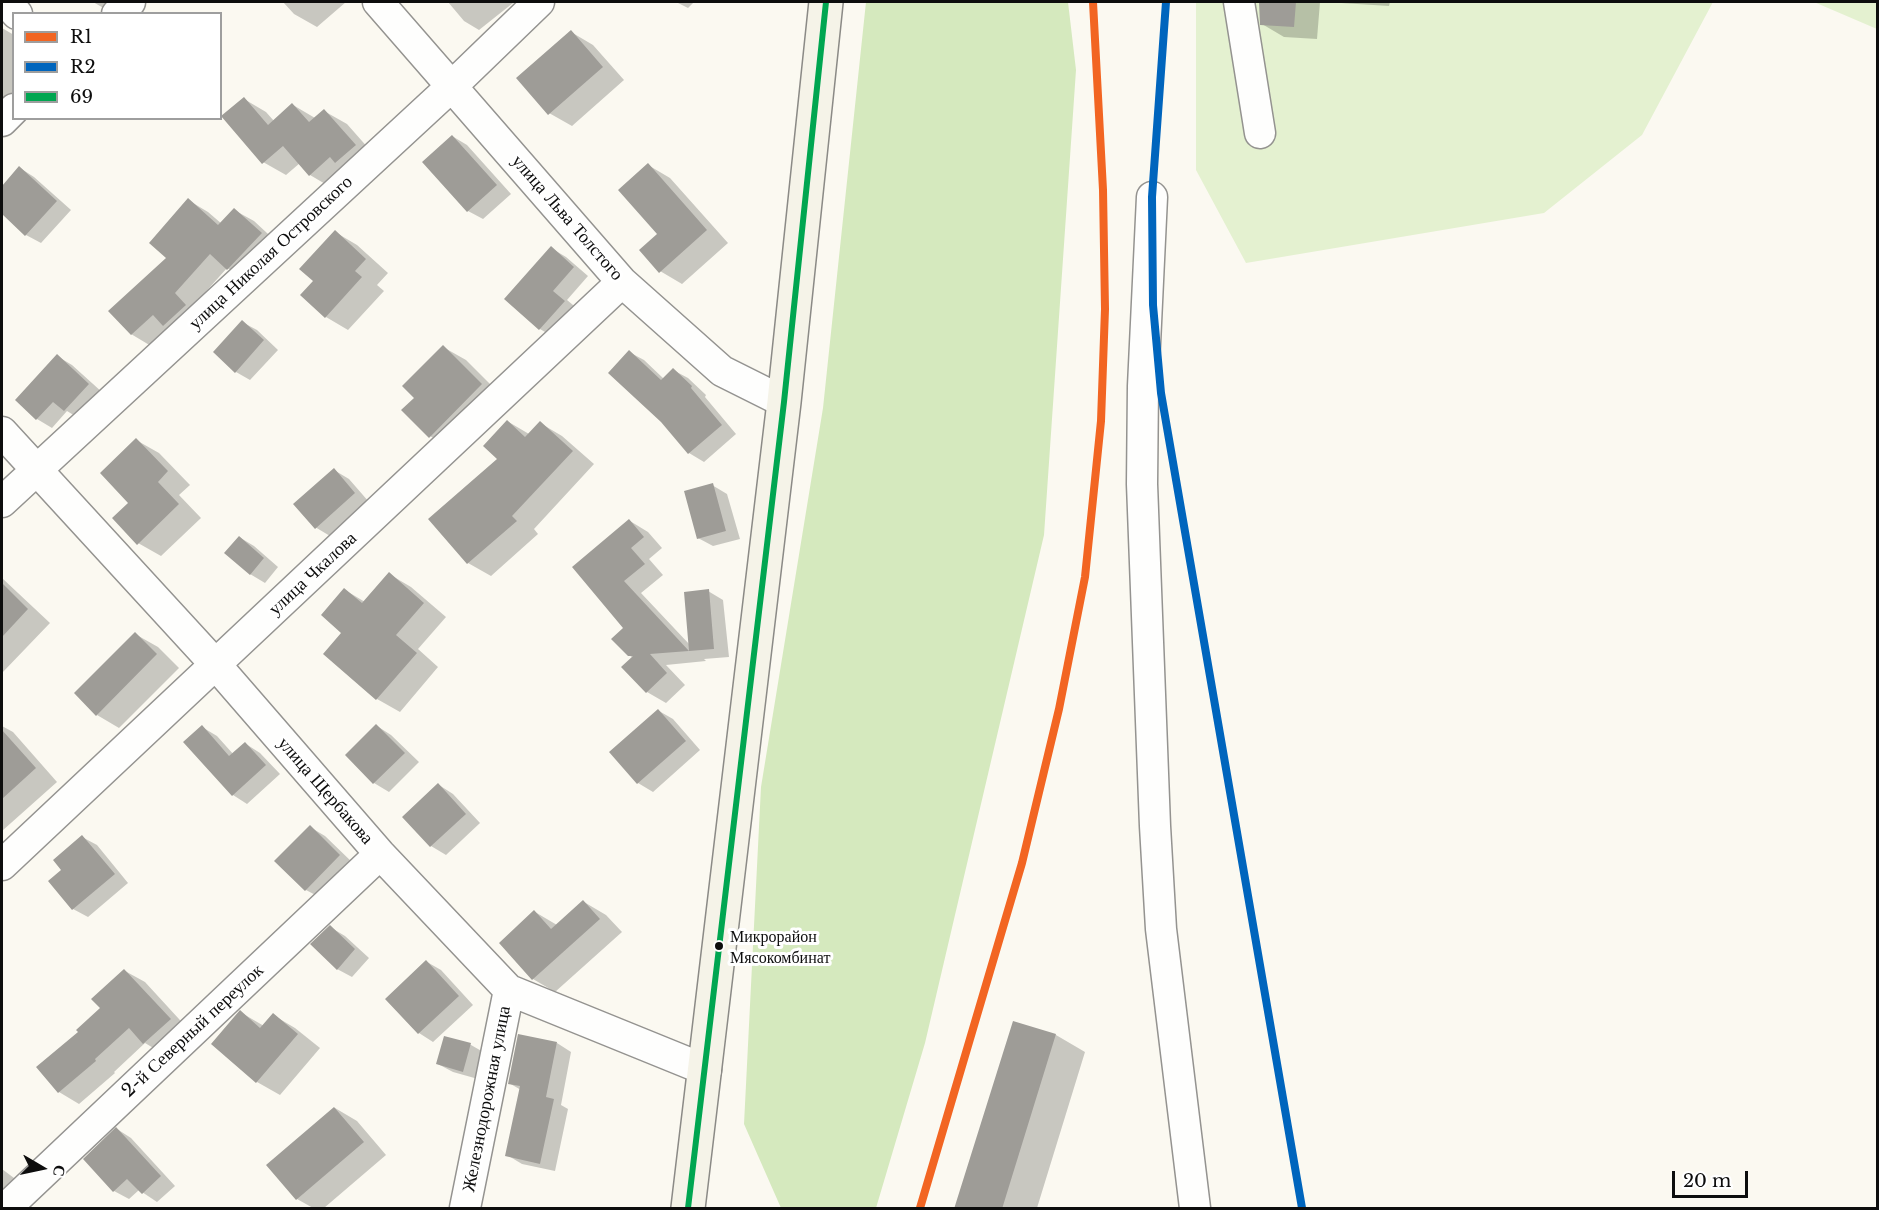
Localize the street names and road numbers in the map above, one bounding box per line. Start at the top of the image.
street label: улица Льва Толстого [507,151,627,285]
street label: улица Николая Островского [185,172,357,334]
street label: улица Чкалова [265,528,361,620]
street label: улица Щербакова [273,733,377,849]
street label: 2-й Северный переулок [118,960,268,1102]
street label: Железнодорожная улица [458,1004,516,1194]

